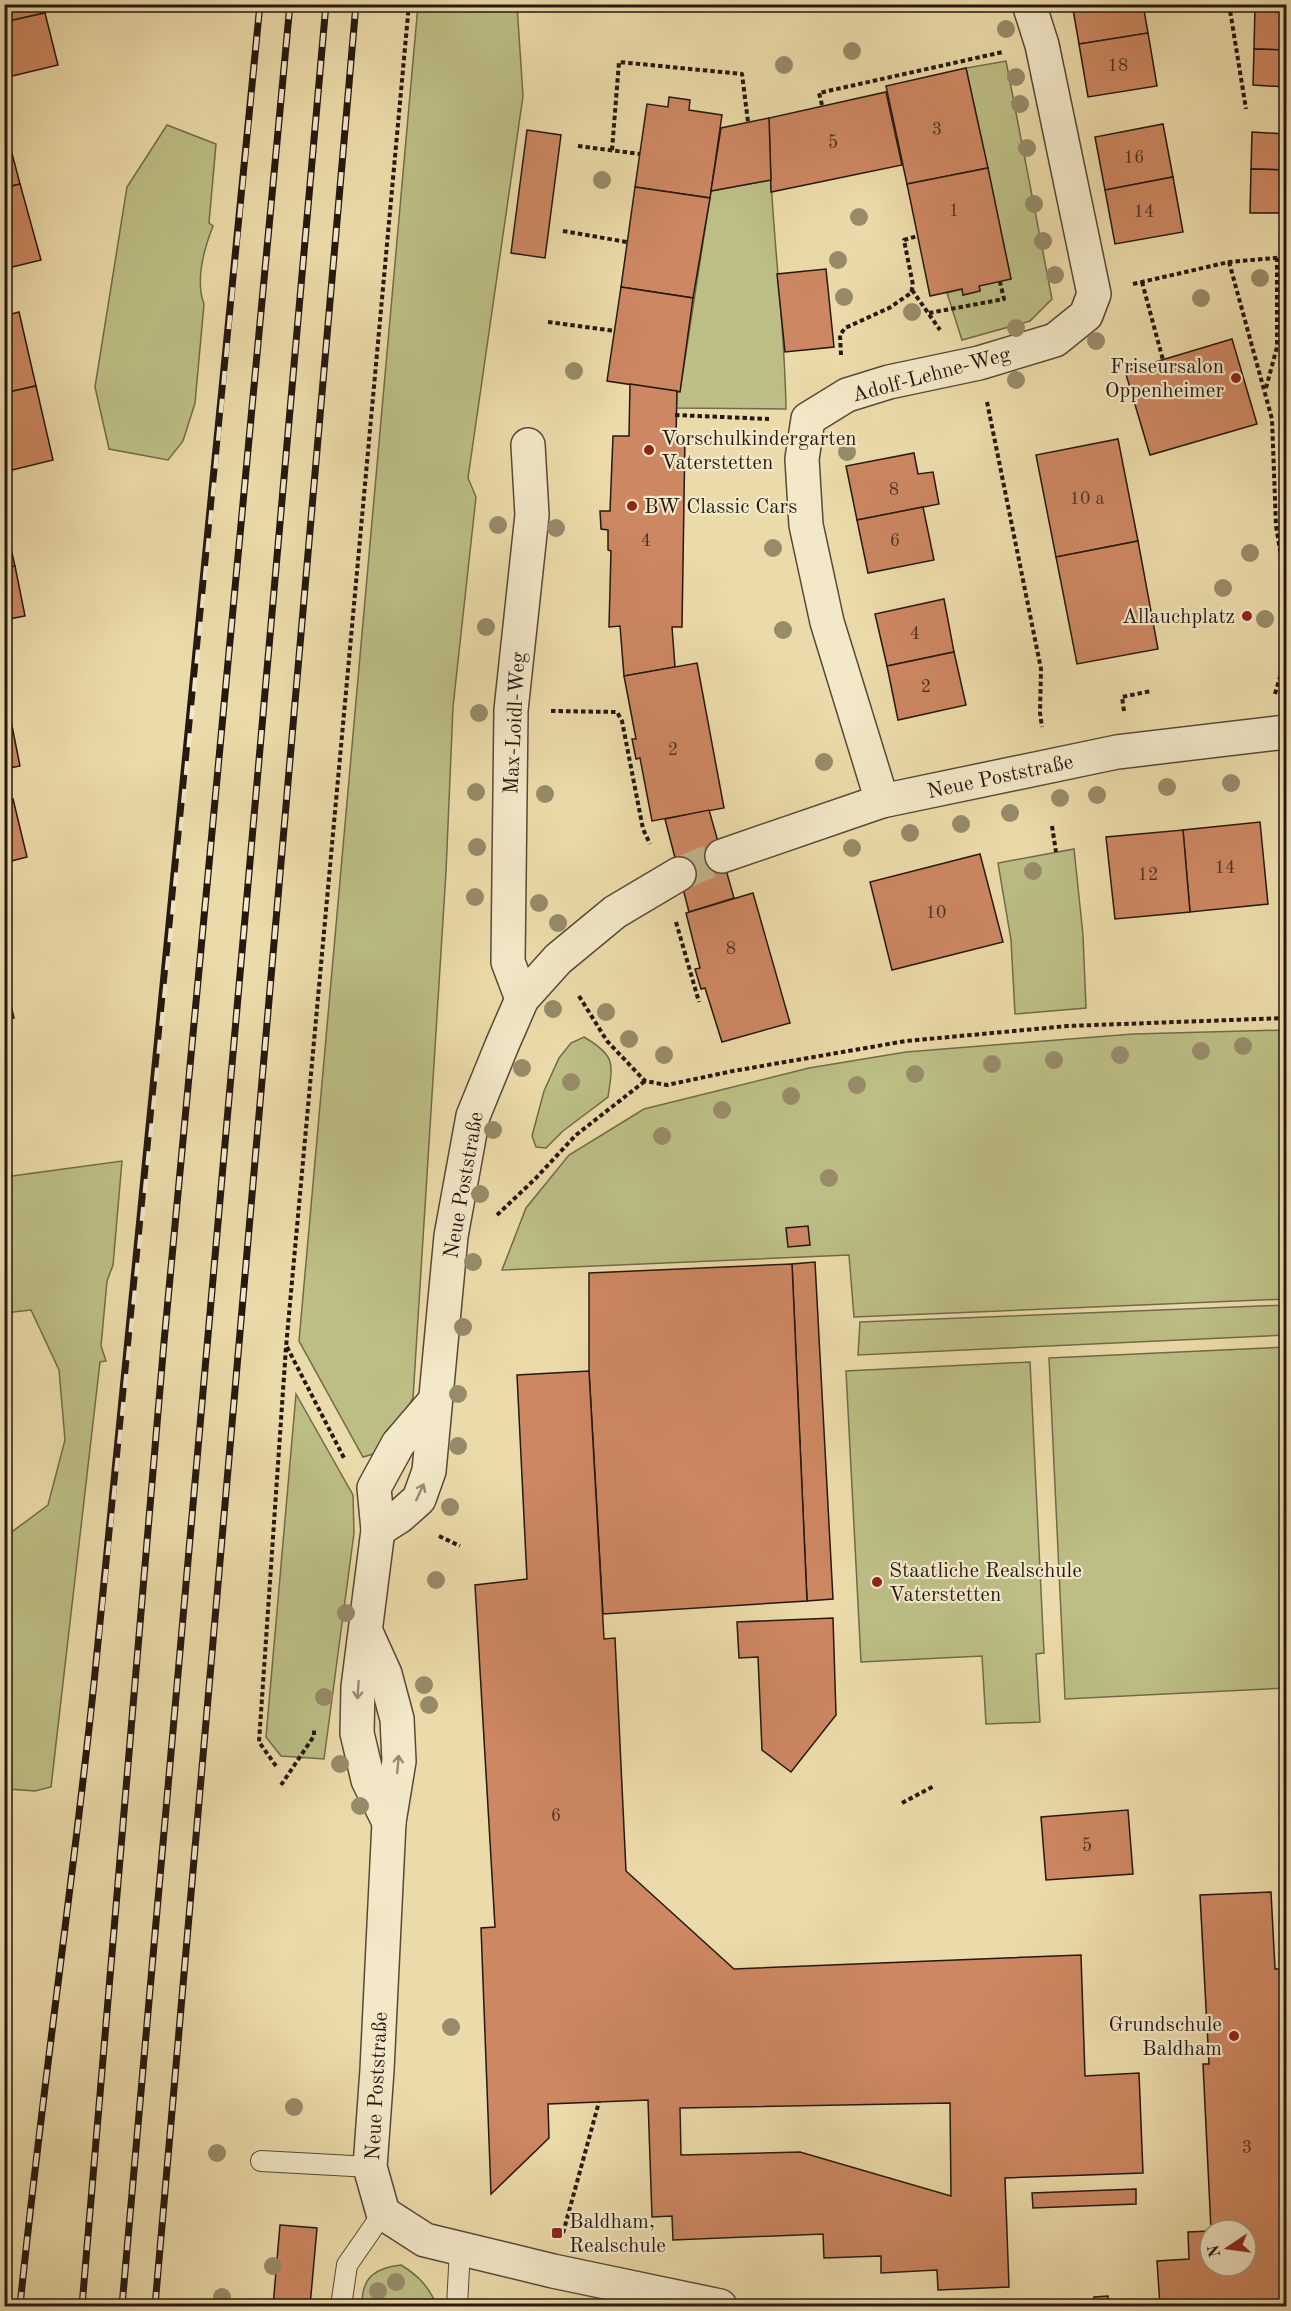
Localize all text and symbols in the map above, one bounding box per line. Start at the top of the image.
house number: 18 [1108,57,1128,75]
house number: 3 [932,121,942,139]
house number: 5 [828,134,838,152]
house number: 16 [1124,149,1144,167]
house number: 1 [949,202,959,220]
house number: 14 [1134,203,1154,221]
street label: Adolf-Lehne-Weg [850,344,1014,407]
place label: Friseursalon Oppenheimer [1105,357,1224,402]
marker: Friseursalon Oppenheimer [1229,371,1243,385]
place label: Vorschulkindergarten Vaterstetten [661,429,857,474]
marker: Vorschulkindergarten Vaterstetten [642,443,656,457]
house number: 8 [889,481,899,499]
house number: 10 a [1070,490,1105,508]
place label: BW Classic Cars [644,497,797,518]
marker: BW Classic Cars [625,499,639,513]
house number: 4 [641,532,651,550]
house number: 6 [890,532,900,550]
place label: Allauchplatz [1122,607,1235,628]
marker: Allauchplatz [1240,609,1254,623]
house number: 4 [910,625,920,643]
street label: Max-Loidl-Weg [501,651,530,795]
house number: 2 [921,678,931,696]
house number: 2 [668,741,678,759]
street label: Neue Poststraße [925,752,1075,803]
house number: 14 [1215,859,1235,877]
house number: 12 [1138,866,1158,884]
house number: 10 [926,904,946,922]
house number: 8 [726,940,736,958]
street label: Neue Poststraße [441,1110,488,1260]
one-way arrow [415,1484,427,1502]
place label: Staatliche Realschule Vaterstetten [889,1561,1082,1606]
marker: Staatliche Realschule Vaterstetten [870,1575,884,1589]
one-way arrow [353,1679,364,1699]
one-way arrow [393,1755,404,1775]
house number: 6 [551,1807,561,1825]
house number: 5 [1082,1837,1092,1855]
street label: Neue Poststraße [363,2011,392,2161]
place label: Grundschule Baldham [1109,2015,1222,2060]
marker: Grundschule Baldham [1227,2029,1241,2043]
house number: 3 [1242,2139,1252,2157]
place label: Baldham, Realschule [569,2212,666,2257]
north arrow [1198,2218,1258,2278]
marker: Baldham, Realschule [550,2226,564,2240]
text: N [1206,2242,1225,2259]

